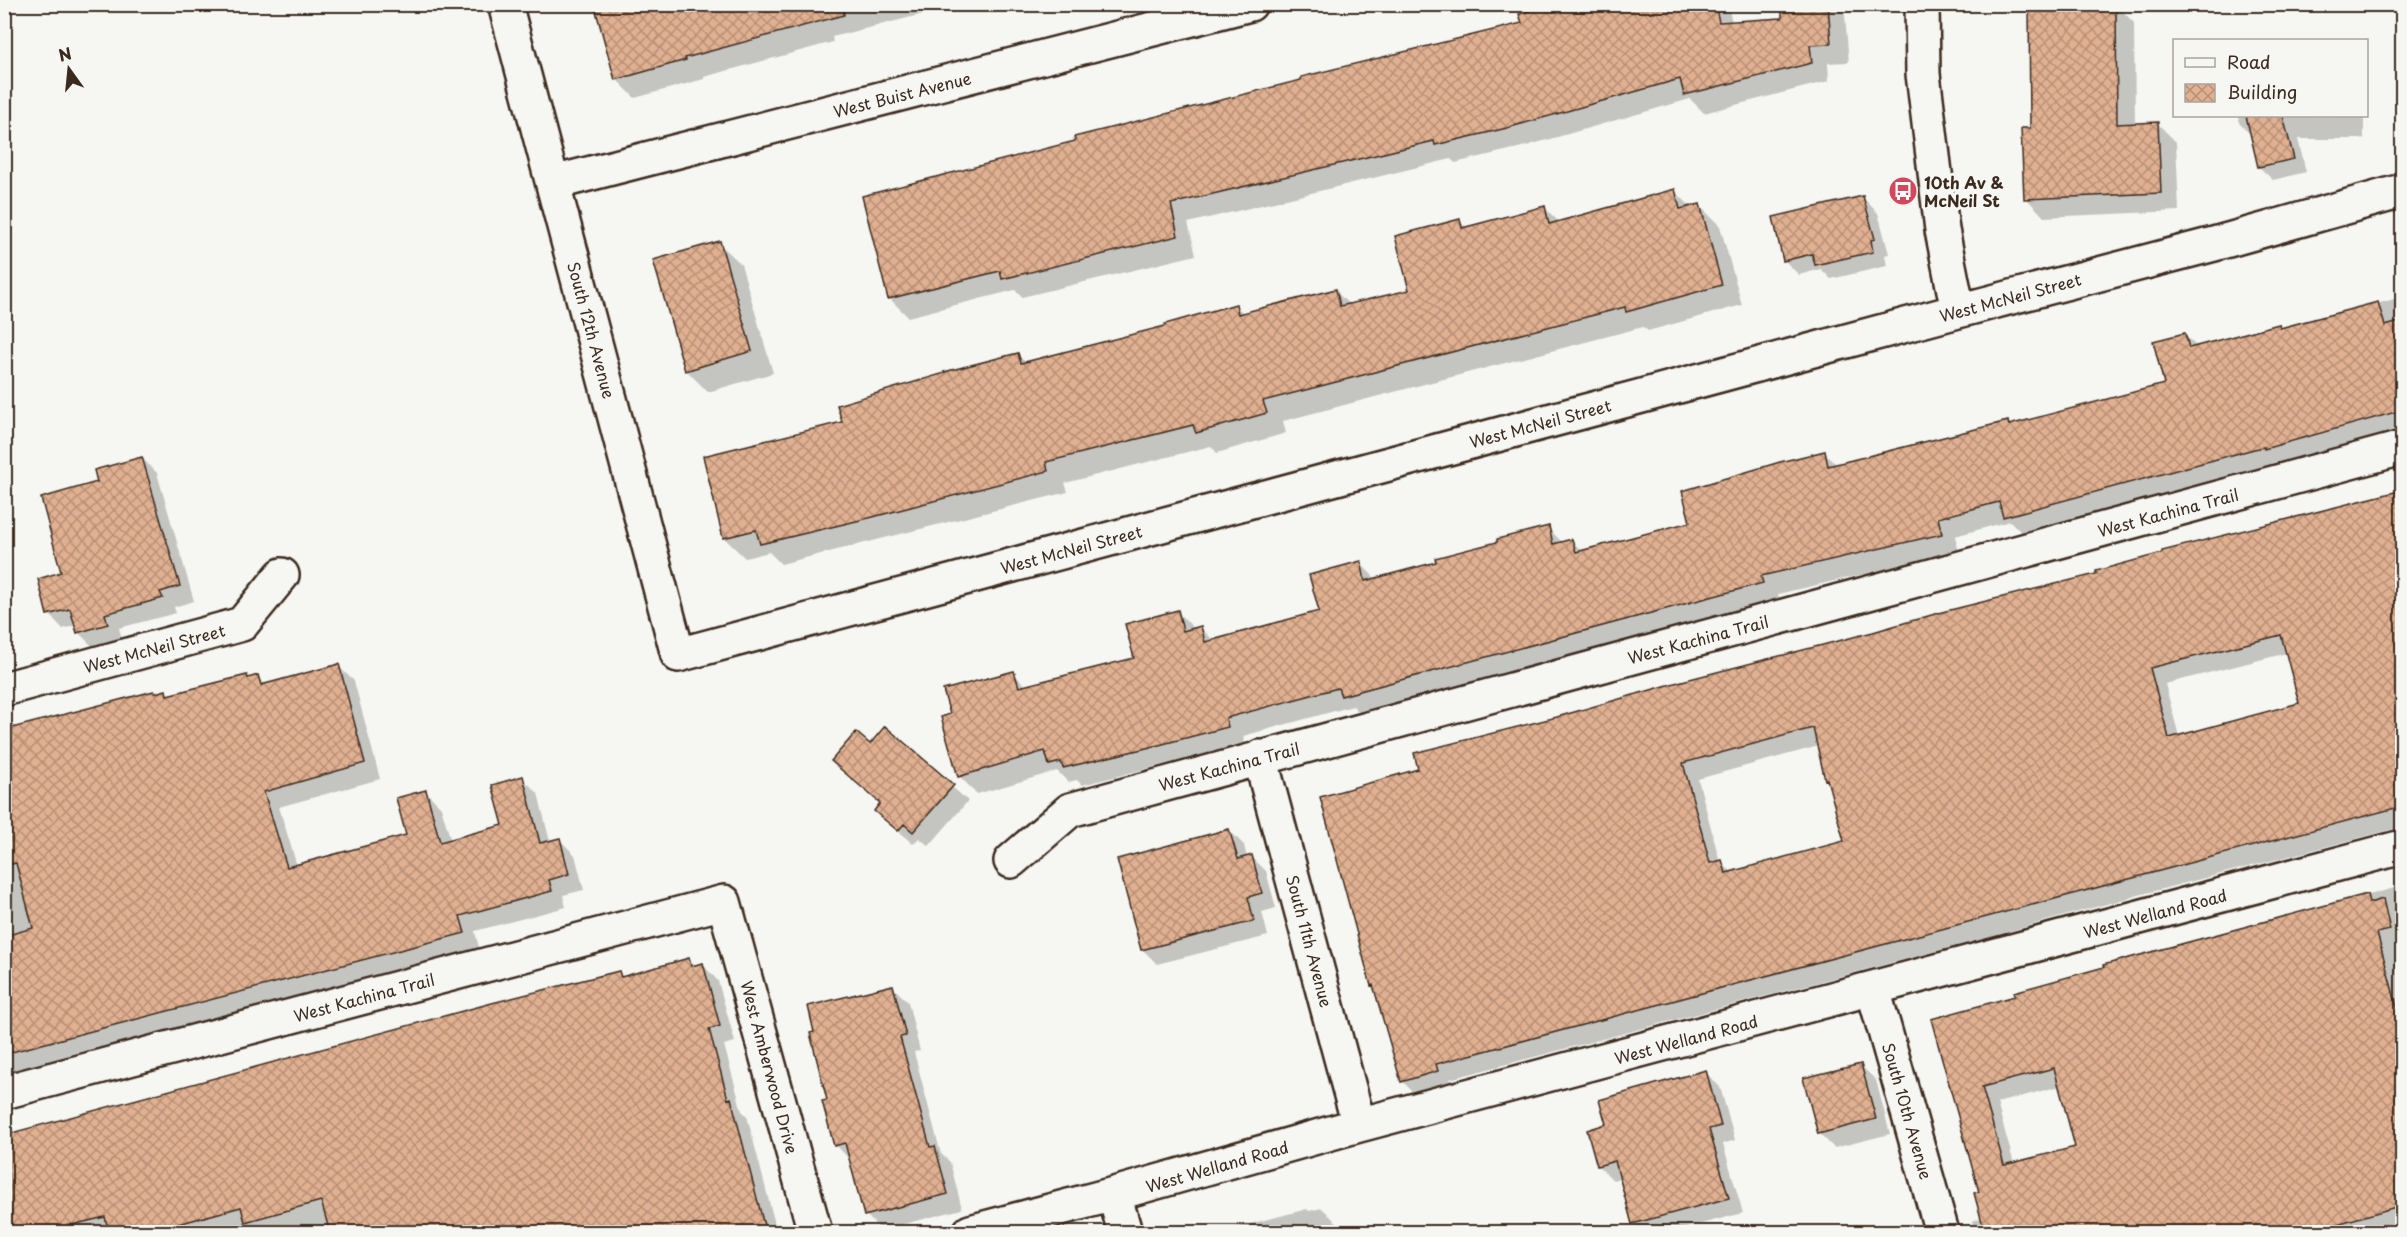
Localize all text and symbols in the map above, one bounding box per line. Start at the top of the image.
north arrow [39,39,99,99]
legend [2173,39,2368,117]
text: N [56,40,74,67]
text: Road [2227,48,2271,75]
street label: West Buist Avenue [831,65,974,123]
text: Building [2227,78,2297,105]
place label: 10th Av & McNeil St [1924,170,2004,212]
bus stop icon: 10th Av & McNeil St [1887,175,1919,207]
street label: South 12th Avenue [562,259,622,401]
street label: West McNeil Street [1937,266,2084,327]
street label: West McNeil Street [1467,392,1614,453]
street label: West Kachina Trail [2095,482,2241,542]
street label: West McNeil Street [998,518,1145,579]
street label: West Kachina Trail [1625,609,1771,669]
street label: West McNeil Street [81,617,228,678]
street label: West Kachina Trail [1156,736,1302,796]
street label: South 11th Avenue [1281,872,1339,1010]
street label: West Welland Road [2081,882,2229,944]
street label: West Kachina Trail [291,967,437,1027]
street label: West Amberwood Drive [735,978,805,1156]
street label: West Welland Road [1612,1008,1760,1070]
street label: South 10th Avenue [1877,1040,1939,1182]
street label: West Welland Road [1143,1134,1291,1198]

